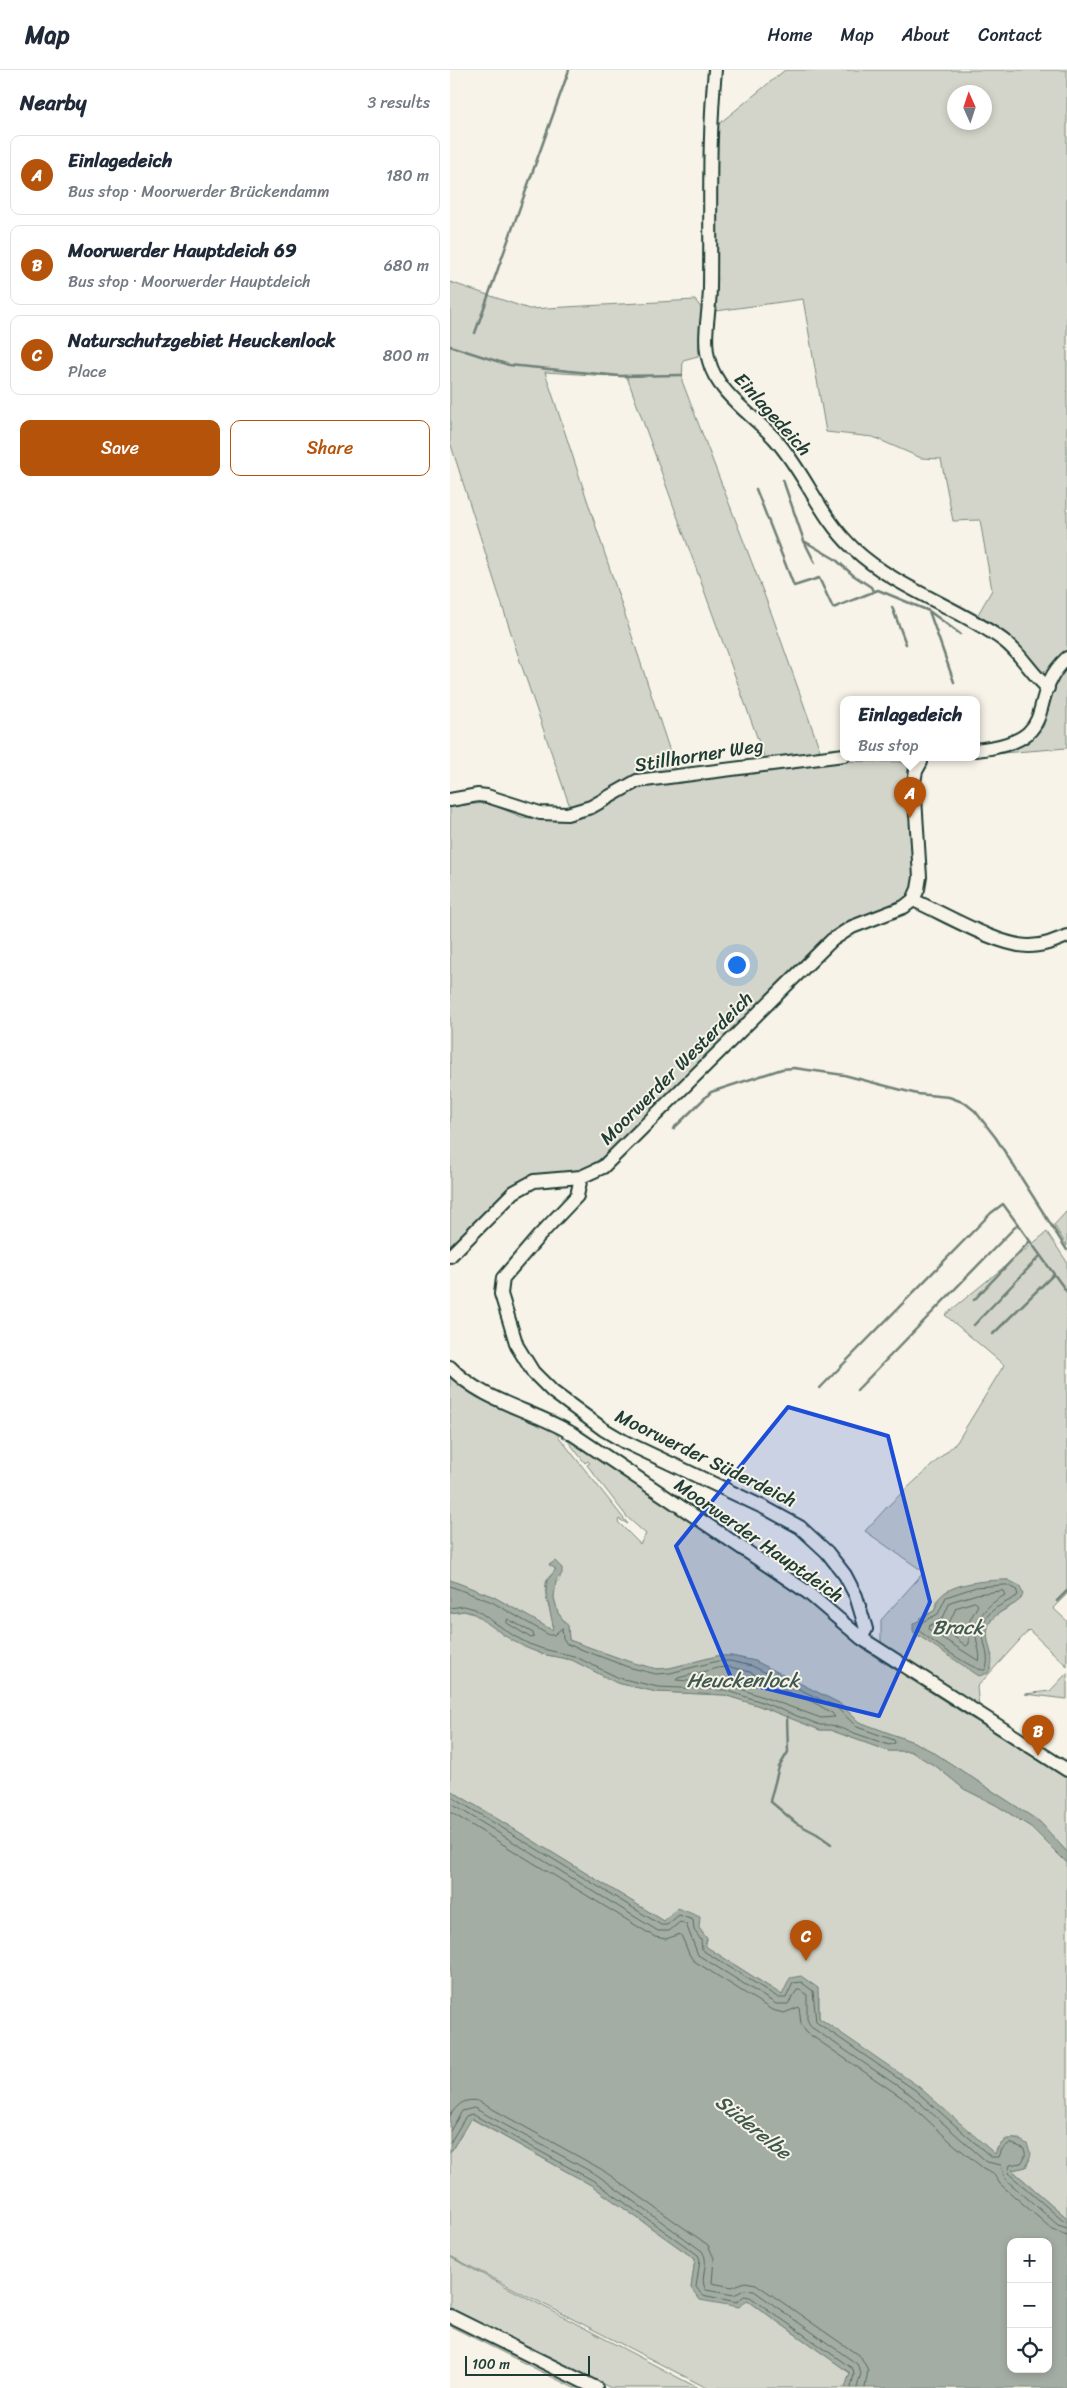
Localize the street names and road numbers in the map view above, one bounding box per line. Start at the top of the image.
street label: Einlagedeich [726,364,820,464]
street label: Stillhorner Weg [632,728,766,781]
street label: Moorwerder Westerdeich [591,983,761,1153]
street label: Moorwerder Süderdeich [609,1400,803,1516]
street label: Moorwerder Hauptdeich [667,1469,851,1611]

